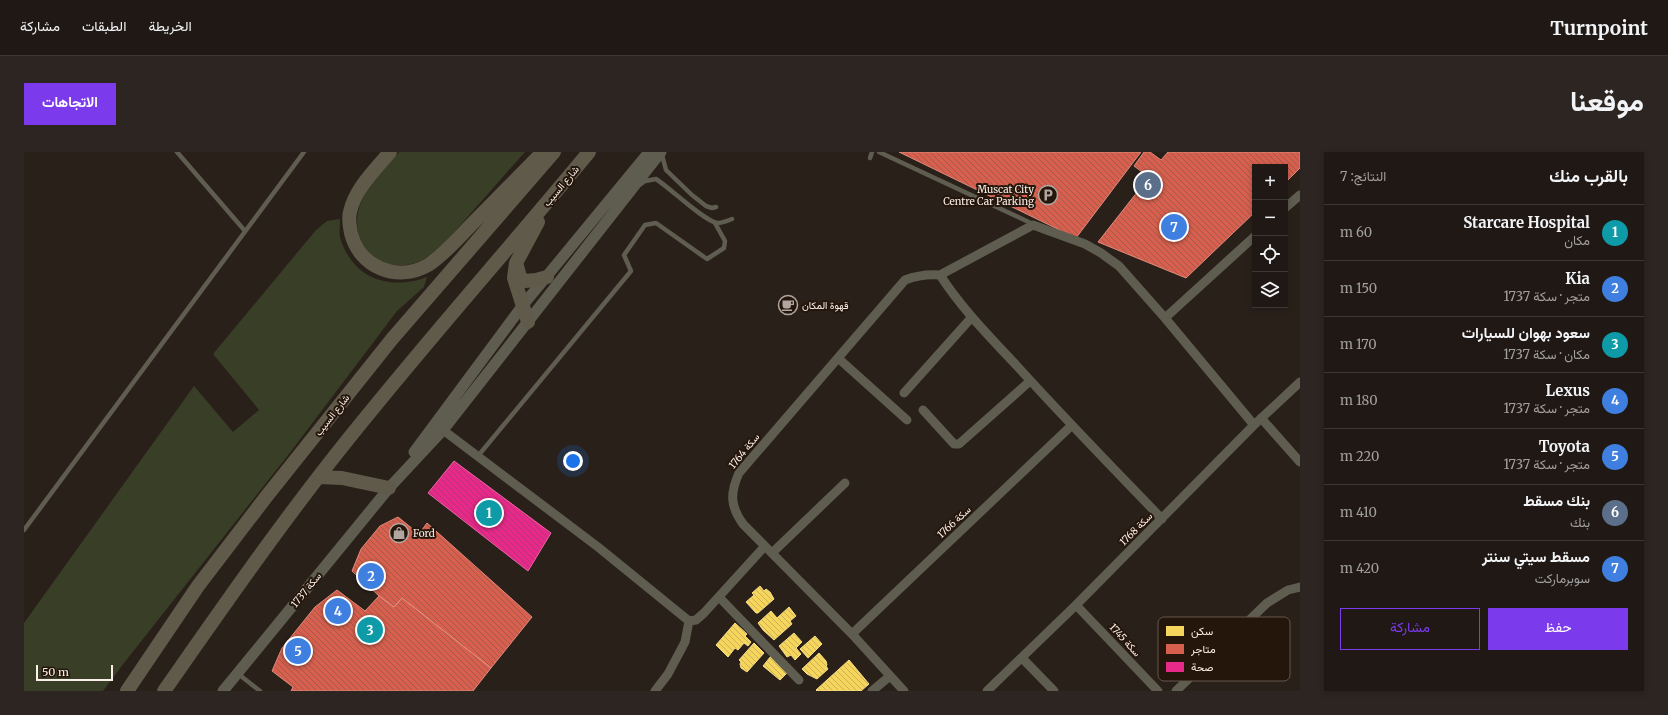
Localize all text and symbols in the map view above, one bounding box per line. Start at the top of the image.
text: Turnpoint [1550,16,1648,40]
text: مشاركة [20,17,60,35]
text: الطبقات [82,17,126,35]
text: الخريطة [148,17,192,35]
button: الاتجاهات [24,83,116,125]
text: موقعنا [1570,83,1644,119]
street label: شارع السيب [540,163,582,209]
map controls [1252,164,1288,308]
button: + [1252,164,1288,200]
text: بالقرب منك [1549,165,1628,187]
text: النتائج: 7 [1340,168,1386,185]
pin: 6 [1135,170,1161,200]
place label: Muscat City Centre Car Parking [943,183,1034,208]
parking icon: Muscat City Centre Car Parking [1037,184,1059,206]
button: − [1252,200,1288,236]
pin: 7 [1161,212,1187,242]
text: Starcare Hospital [1463,213,1590,232]
text: 60 m [1340,224,1372,241]
text: 1 [1612,224,1618,241]
text: مكان [1564,232,1590,249]
button: locate [1252,236,1288,272]
text: Kia [1565,269,1590,288]
button: layers [1252,272,1288,308]
text: 150 m [1340,280,1377,297]
text: 2 [1611,280,1619,297]
text: متجر · سكة 1737 [1503,288,1590,305]
cafe icon: قهوة المكان [777,294,799,316]
place label: قهوة المكان [802,299,849,312]
text: سعود بهوان للسيارات [1462,323,1590,342]
text: 170 m [1340,336,1377,353]
text: 3 [1611,336,1619,353]
text: مكان · سكة 1737 [1503,346,1590,363]
text: Lexus [1546,381,1590,400]
street label: شارع السيب [312,392,352,438]
text: 180 m [1340,392,1378,409]
text: 4 [1611,392,1619,409]
text: متجر · سكة 1737 [1503,400,1590,417]
street label: سكة 1764 [726,431,762,471]
text: Toyota [1539,437,1590,456]
text: 220 m [1340,448,1379,465]
text: 5 [1611,448,1619,465]
your location [563,451,583,471]
text: متجر · سكة 1737 [1503,456,1590,473]
text: بنك مسقط [1523,491,1590,510]
pin: 1 [476,498,502,528]
street label: سكة 1766 [934,503,974,541]
text: 410 m [1340,504,1377,521]
text: 6 [1611,504,1619,521]
street label: سكة 1768 [1117,510,1155,548]
text: بنك [1570,514,1590,531]
shop icon: Ford [388,522,410,544]
place label: Ford [413,527,435,540]
text: مسقط سيتي سنتر [1482,547,1590,566]
text: 420 m [1340,560,1379,577]
text: 7 [1611,560,1619,577]
pin: 2 [358,561,384,591]
street label: سكة 1737 [288,570,324,610]
text: سوبرماركت [1535,570,1590,587]
pin: 4 [325,596,351,626]
button: مشاركة [1340,608,1480,650]
button: حفظ [1488,608,1628,650]
pin: 3 [357,615,383,645]
legend [1158,617,1290,681]
street label: سكة 1745 [1106,621,1144,659]
text: سكن [1191,624,1214,638]
pin: 5 [285,636,311,666]
text: متاجر [1190,642,1216,656]
text: صحة [1191,660,1213,674]
scale bar [36,663,113,682]
text: 50 m [42,665,69,679]

